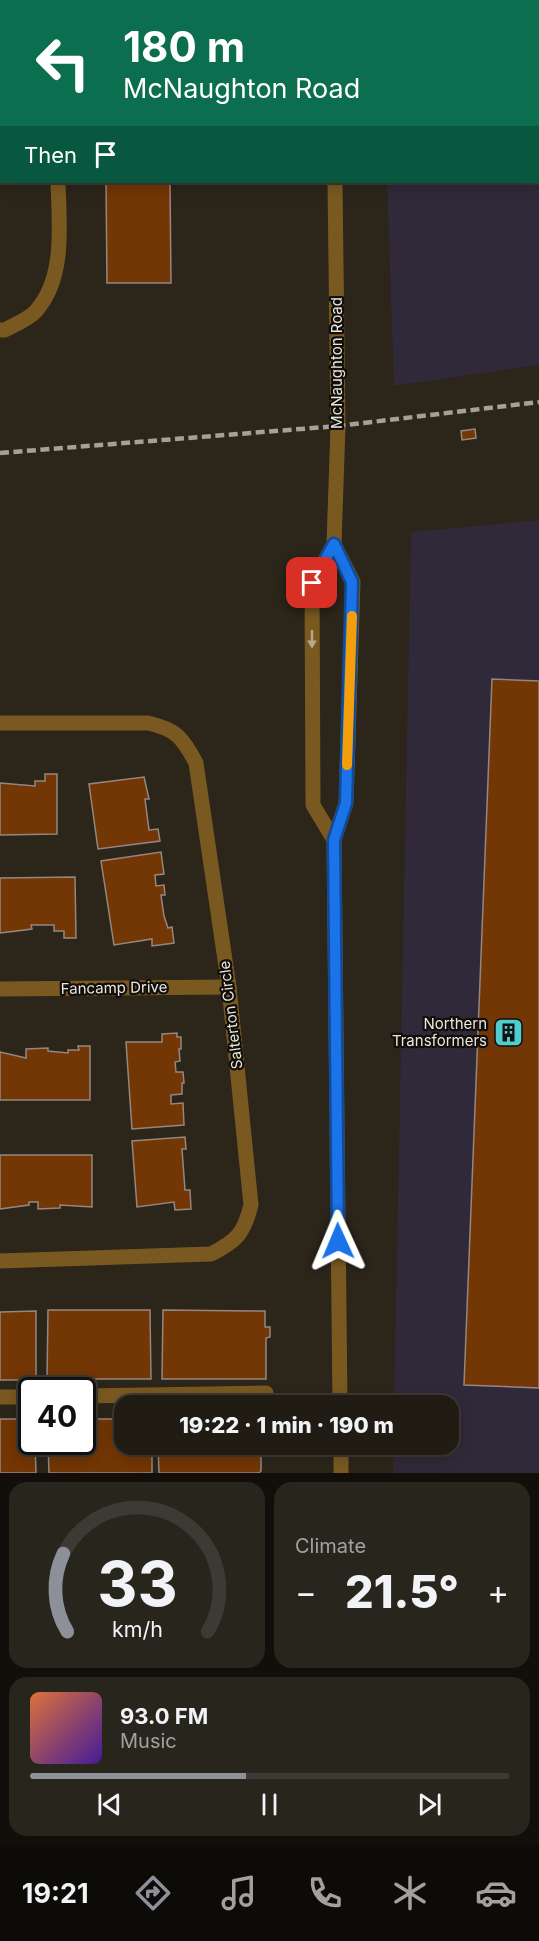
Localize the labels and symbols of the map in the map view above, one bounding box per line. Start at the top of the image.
street label: McNaughton Road [327,297,346,429]
pin [286,557,337,608]
one-way arrow [307,630,317,649]
street label: Salterton Circle [214,960,247,1070]
street label: Fancamp Drive [60,977,167,998]
place label: Northern Transformers [392,1014,487,1050]
building icon: Northern Transformers [492,1017,524,1049]
position arrow [306,1209,370,1273]
speed limit sign: 40 [18,1377,96,1455]

